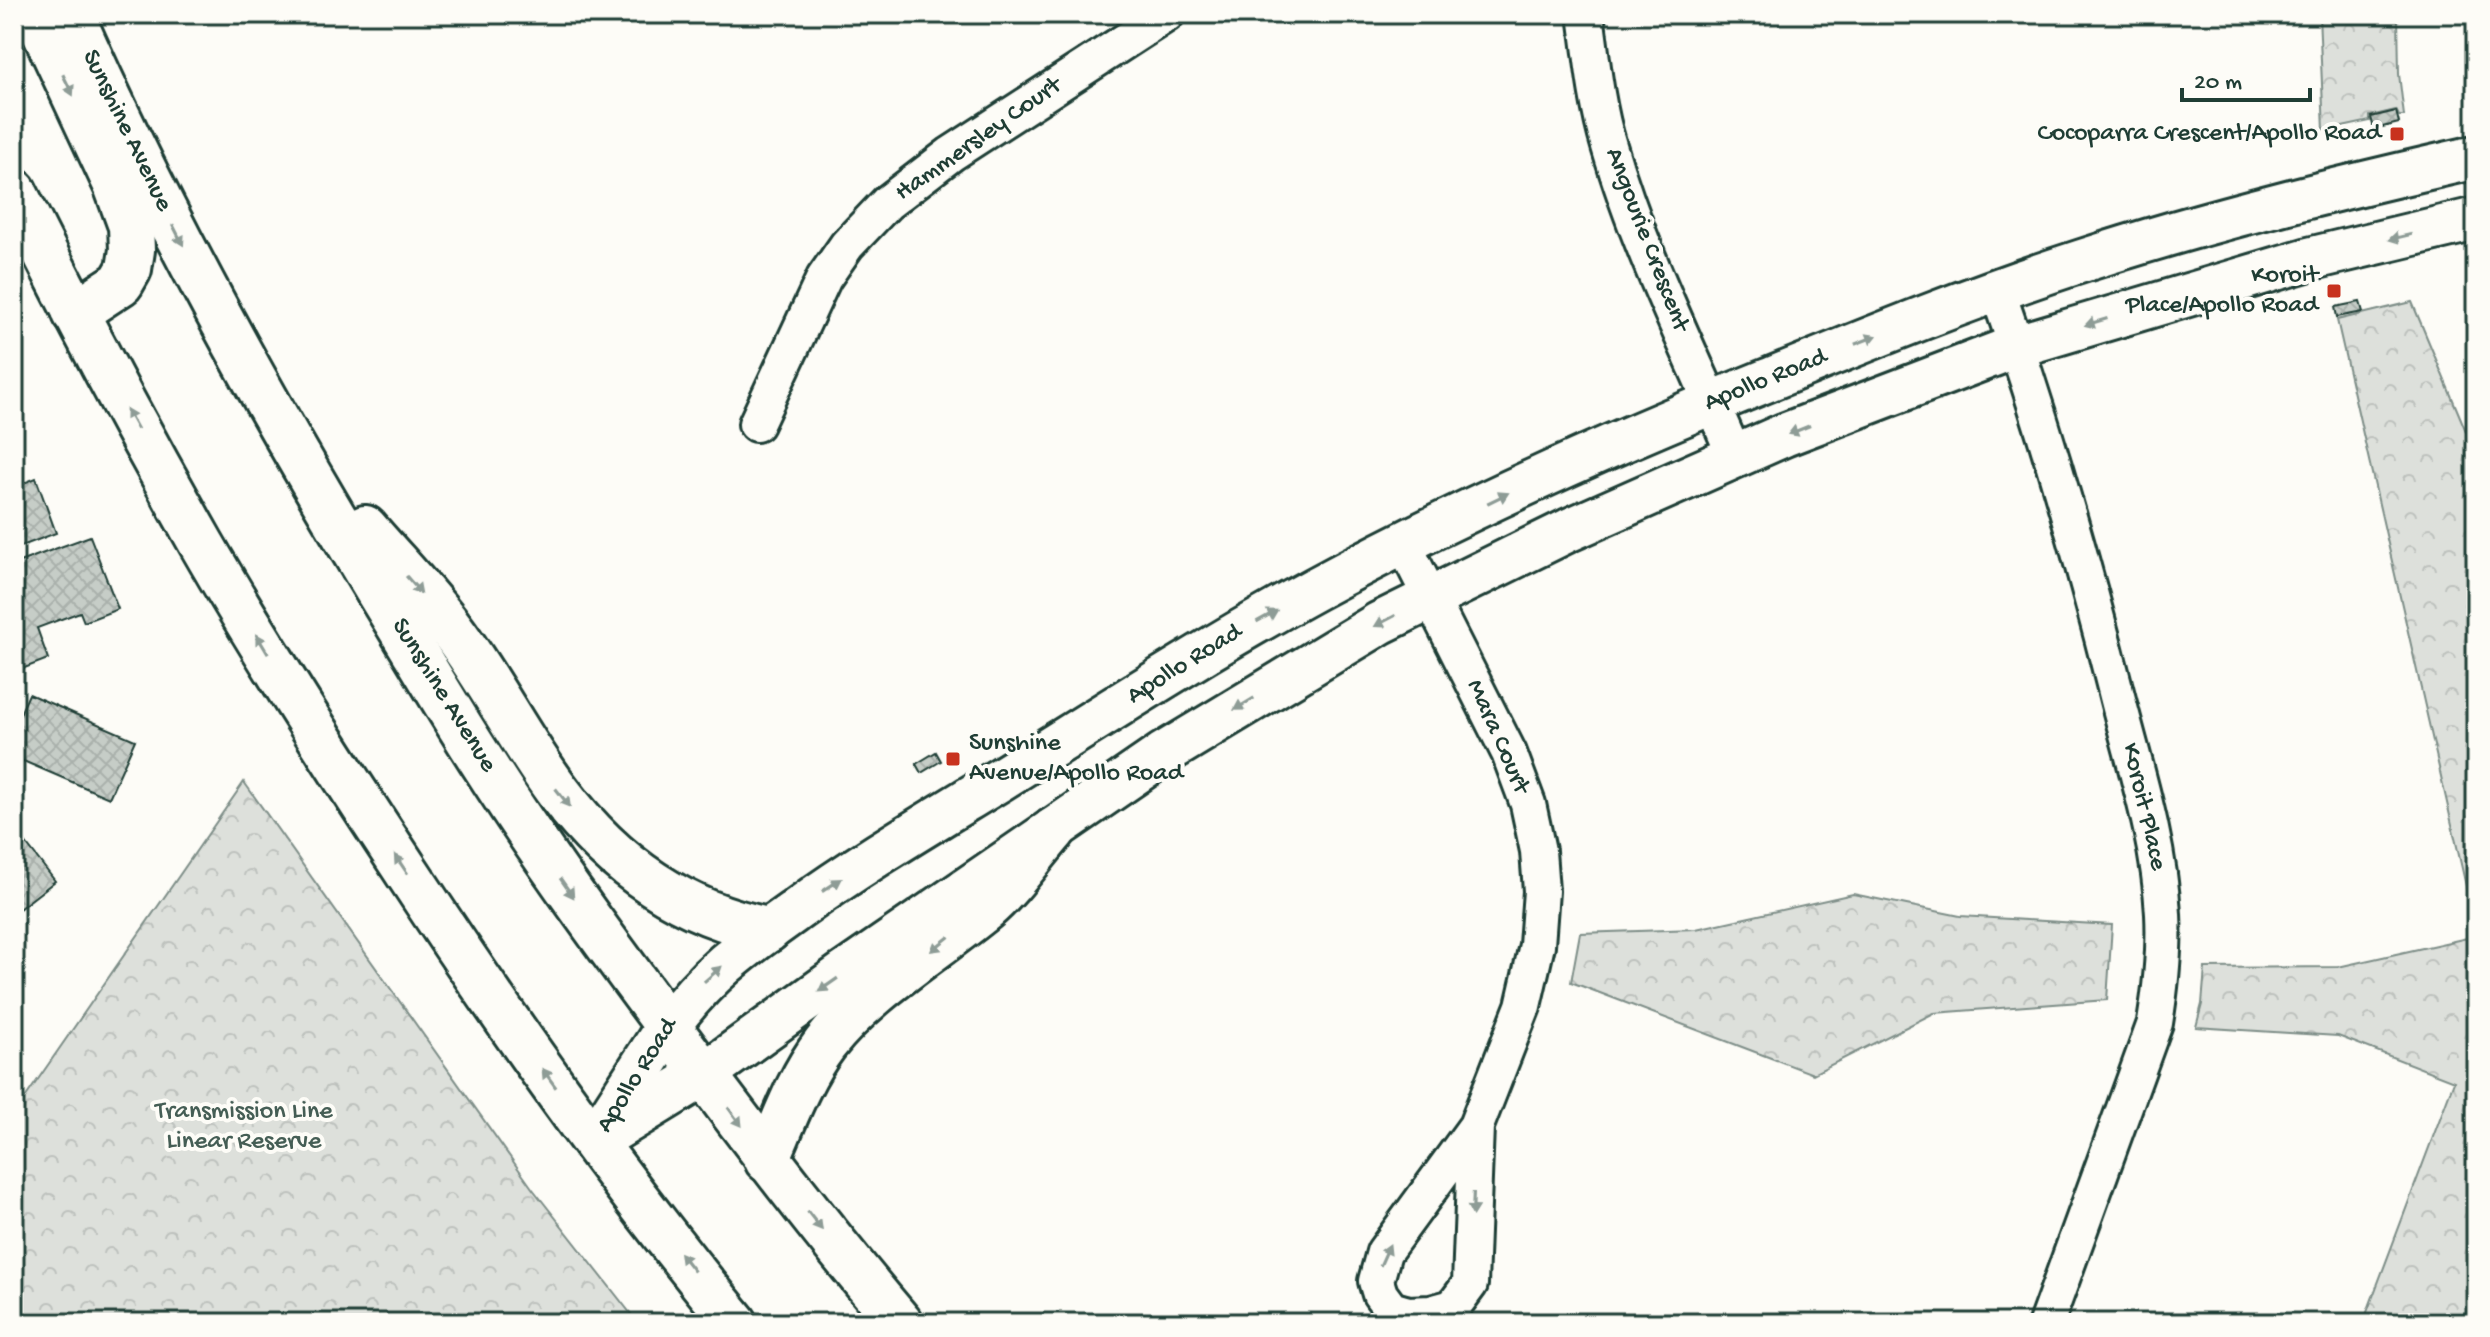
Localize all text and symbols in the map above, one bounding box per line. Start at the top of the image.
street label: Sunshine Avenue [74,45,179,217]
scale bar [2182,52,2310,102]
text: 20 m [2194,69,2242,98]
street label: Hammersley Court [890,70,1070,209]
one-way arrow [61,73,75,97]
place label: Cocoparra Crescent/Apollo Road [2038,119,2383,150]
marker: Cocoparra Crescent/Apollo Road [2388,125,2406,143]
street label: Angourie Crescent [1597,144,1696,338]
one-way arrow [171,224,184,247]
one-way arrow [2387,231,2412,243]
place label: Koroit Place/Apollo Road [2124,261,2320,322]
marker: Koroit Place/Apollo Road [2325,282,2343,300]
one-way arrow [2083,316,2107,328]
one-way arrow [1854,333,1878,346]
street label: Apollo Road [1700,342,1833,420]
one-way arrow [125,408,139,430]
one-way arrow [1787,424,1811,437]
one-way arrow [1487,491,1510,505]
one-way arrow [405,575,422,595]
one-way arrow [1256,609,1278,623]
street label: Sunshine Avenue [383,613,503,779]
one-way arrow [1374,614,1397,627]
street label: Apollo Road [1122,617,1250,712]
one-way arrow [255,633,269,655]
street label: Mara Court [1458,675,1537,801]
one-way arrow [1233,697,1255,711]
place label: Sunshine Avenue/Apollo Road [969,729,1185,790]
street label: Koroit Place [2113,740,2173,874]
marker: Sunshine Avenue/Apollo Road [944,750,962,768]
one-way arrow [555,788,571,808]
one-way arrow [394,853,409,874]
one-way arrow [559,877,575,899]
one-way arrow [821,878,842,893]
one-way arrow [930,936,950,952]
one-way arrow [704,965,723,983]
one-way arrow [817,977,838,992]
street label: Apollo Road [591,1011,686,1139]
one-way arrow [541,1067,557,1088]
park label: Transmission Line Linear Reserve [153,1097,333,1158]
one-way arrow [727,1107,743,1127]
one-way arrow [1466,1192,1479,1217]
one-way arrow [807,1211,823,1231]
one-way arrow [1379,1243,1392,1266]
one-way arrow [679,1252,695,1272]

